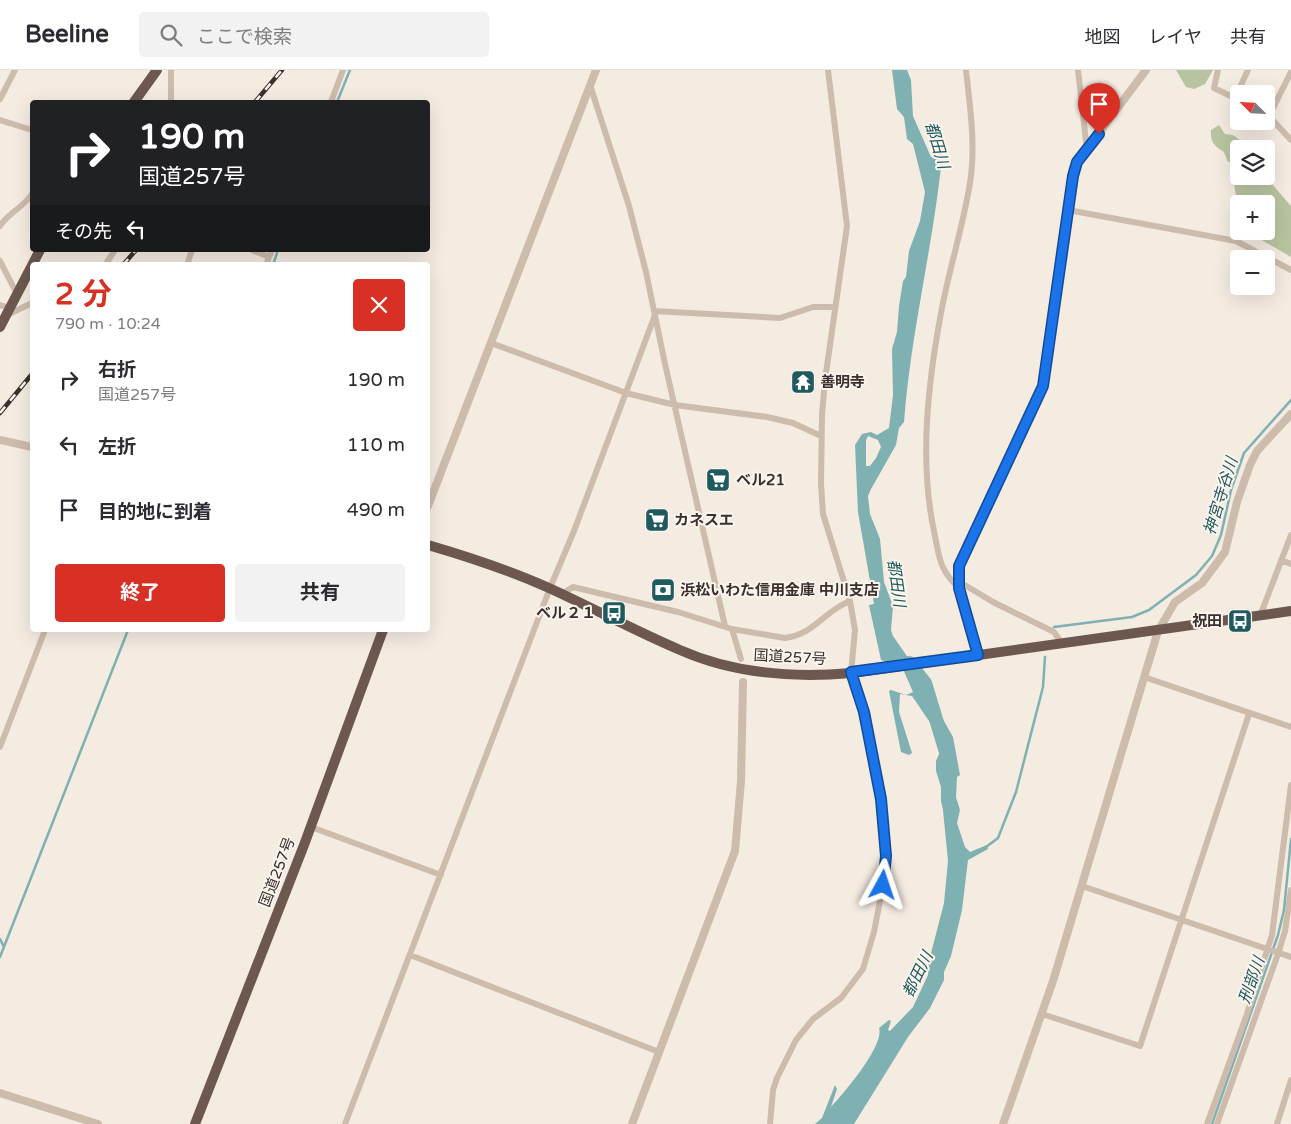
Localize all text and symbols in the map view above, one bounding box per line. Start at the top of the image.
search box [139,12,489,57]
text: Beeline [25,20,109,49]
icon: search [157,21,185,49]
text: ここで検索 [197,26,292,48]
text: 地図 [1085,26,1121,48]
text: レイヤ [1149,26,1202,48]
text: 共有 [1230,26,1266,48]
pin [1078,83,1120,134]
north arrow [1230,85,1275,130]
map controls [1230,85,1275,295]
icon: arrive [1085,90,1113,118]
text: 190 m [138,116,245,158]
water label: 都田川 [920,119,954,173]
icon: right [55,120,120,185]
button: layers [1230,140,1275,185]
text: 国道257号 [138,164,245,190]
button: + [1230,195,1275,240]
icon: left [122,215,150,243]
text: その先 [55,221,112,243]
button: − [1230,250,1275,295]
text: 2 分 [55,276,112,313]
button: close [353,279,405,331]
text: 790 m · 10:24 [55,314,161,334]
text: 右折 [98,359,136,381]
icon: right [55,366,83,394]
text: 190 m [347,369,405,391]
temple icon: 善明寺 [790,369,816,395]
place label: 善明寺 [820,373,865,391]
text: 国道257号 [98,385,176,405]
icon: left [55,431,83,459]
text: 110 m [347,434,405,456]
text: 左折 [98,436,136,458]
water label: 神宮寺谷川 [1200,453,1243,537]
supermarket icon: ベル21 [705,467,731,493]
place label: ベル21 [736,471,785,489]
icon: arrive [55,496,83,524]
text: 490 m [347,499,405,521]
text: 目的地に到着 [98,501,212,523]
supermarket icon: カネスエ [644,507,670,533]
place label: カネスエ [674,511,734,529]
water label: 都田川 [883,558,910,610]
button: 終了 [55,564,225,622]
button: 共有 [235,564,405,622]
bank icon: 浜松いわた信用金庫 中川支店 [650,577,676,603]
place label: 浜松いわた信用金庫 中川支店 [680,581,879,599]
bus stop icon: ベル２１ [601,600,627,626]
place label: ベル２１ [536,604,596,622]
bus stop icon: 祝田 [1227,608,1253,634]
place label: 祝田 [1192,612,1222,630]
street label: 国道257号 [753,646,827,668]
street label: 国道257号 [255,835,299,909]
position arrow [856,858,908,910]
water label: 都田川 [898,947,938,1000]
water label: 刑部川 [1235,952,1270,1006]

